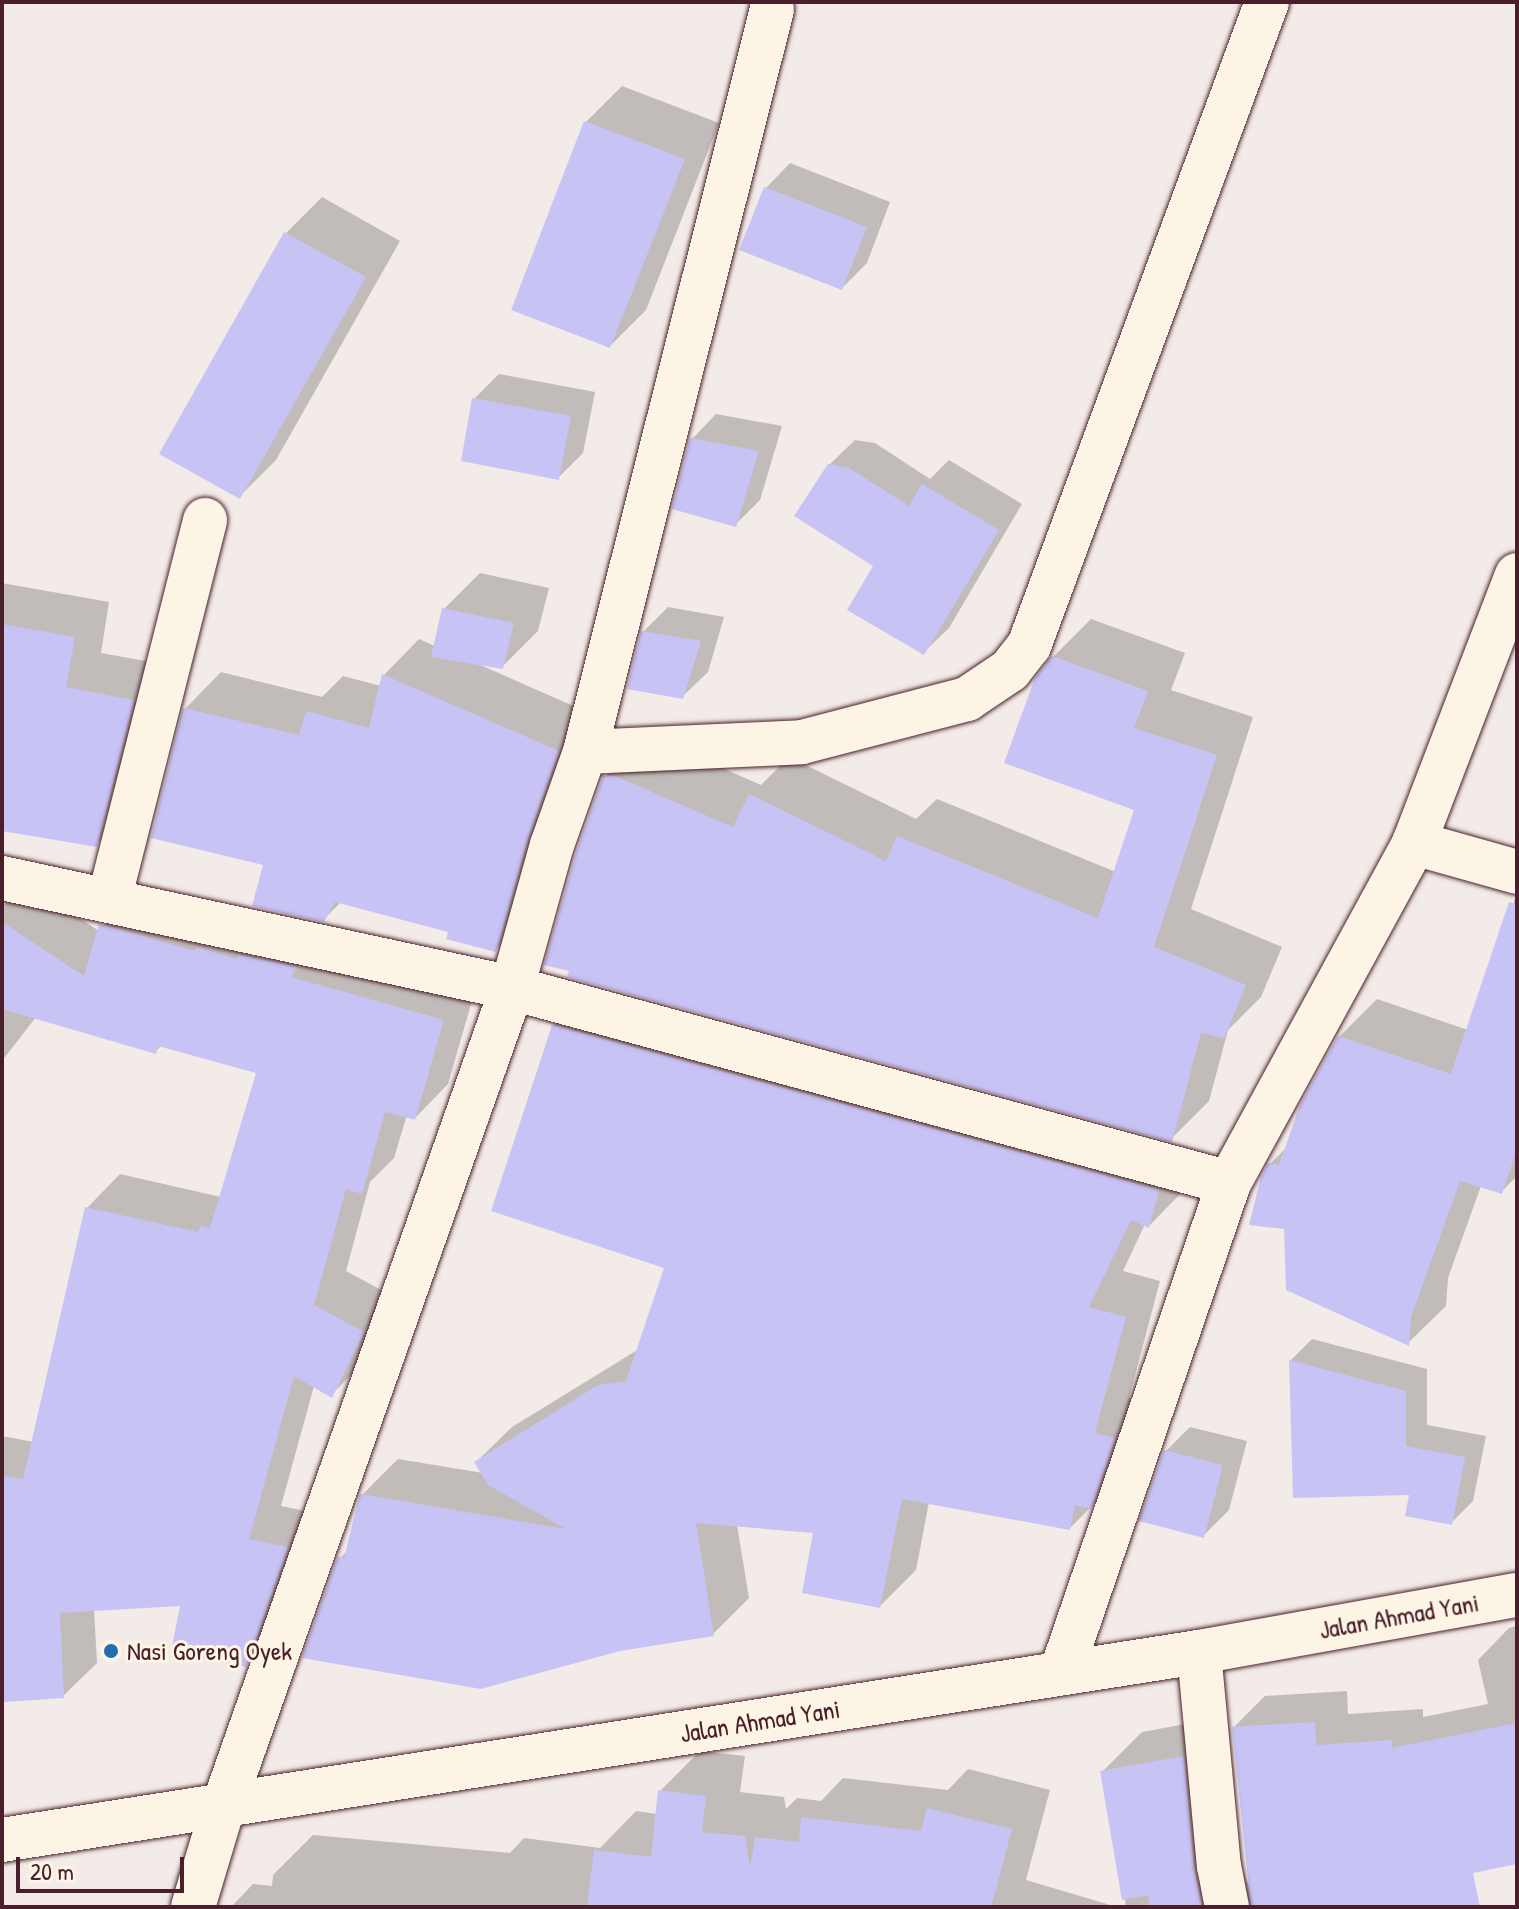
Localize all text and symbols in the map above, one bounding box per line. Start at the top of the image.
street label: Jalan Ahmad Yani [1317,1587,1481,1645]
place label: Nasi Goreng Oyek [127,1635,292,1667]
marker: Nasi Goreng Oyek [102,1642,120,1660]
street label: Jalan Ahmad Yani [678,1693,842,1749]
scale bar [20,1841,188,1891]
text: 20 m [30,1855,74,1887]

